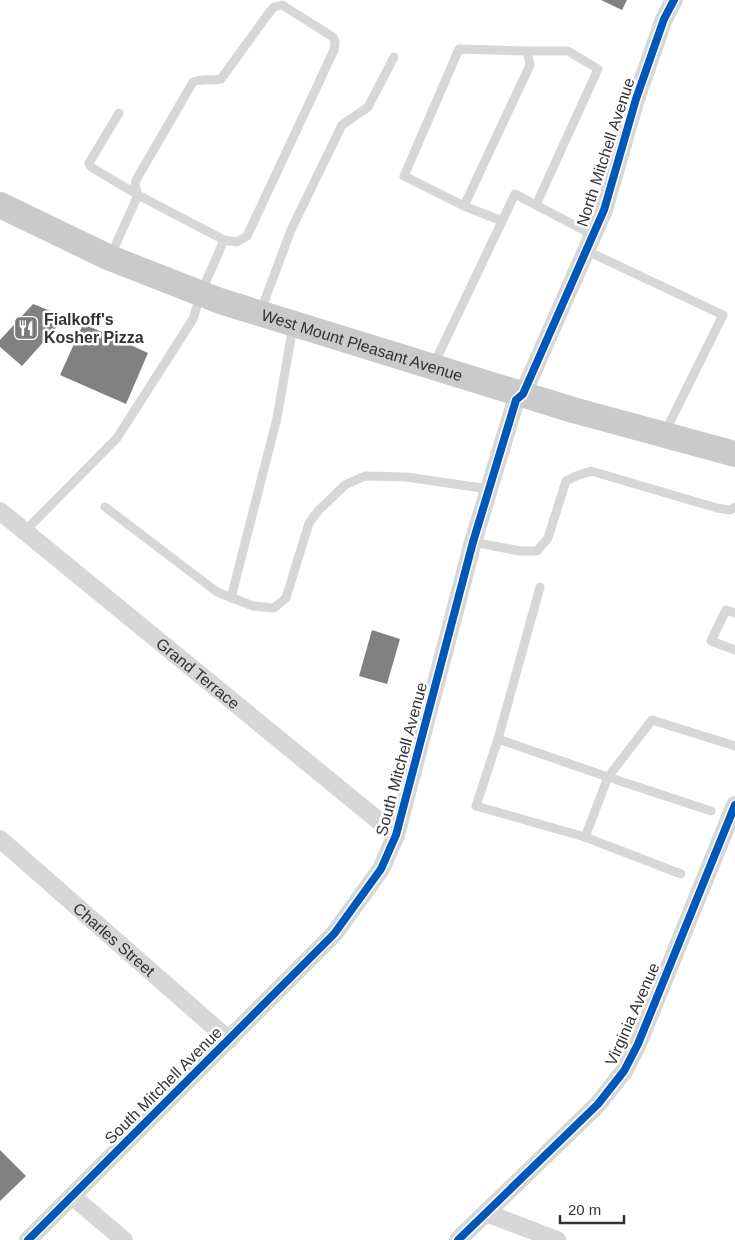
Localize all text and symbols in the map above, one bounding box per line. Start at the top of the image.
street label: North Mitchell Avenue [573,76,638,229]
street label: West Mount Pleasant Avenue [259,306,465,384]
place label: Fialkoff's Kosher Pizza [44,311,144,346]
restaurant icon: Fialkoff's Kosher Pizza [13,315,39,341]
street label: Grand Terrace [153,635,243,712]
street label: South Mitchell Avenue [373,681,430,838]
street label: Charles Street [70,900,158,980]
street label: Virginia Avenue [602,960,663,1068]
street label: South Mitchell Avenue [101,1023,225,1147]
scale bar [560,1192,624,1224]
text: 20 m [568,1201,601,1218]

